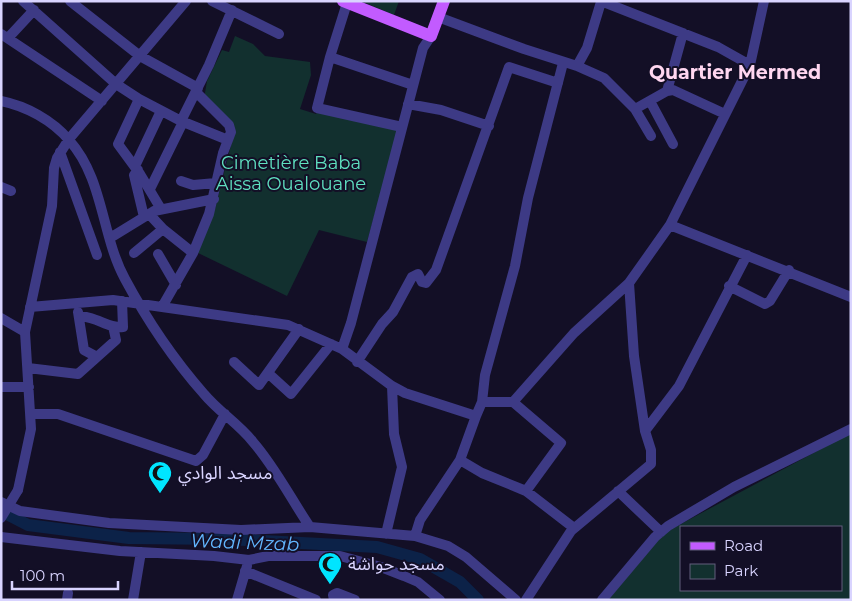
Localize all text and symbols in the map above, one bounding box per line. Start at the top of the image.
district label: Quartier Mermed [649,61,821,84]
park label: Cimetière Baba Aissa Oualouane [216,152,366,195]
mosque icon: مسجد الوادي [147,460,173,494]
place label: مسجد الوادي [178,462,273,486]
legend [680,526,842,591]
water label: Wadi Mzab [190,529,300,556]
text: Road [724,536,763,555]
mosque icon: مسجد حواشة [317,551,343,585]
place label: مسجد حواشة [348,553,445,575]
scale bar [12,558,119,590]
text: Park [724,561,758,580]
text: 100 m [20,566,65,585]

